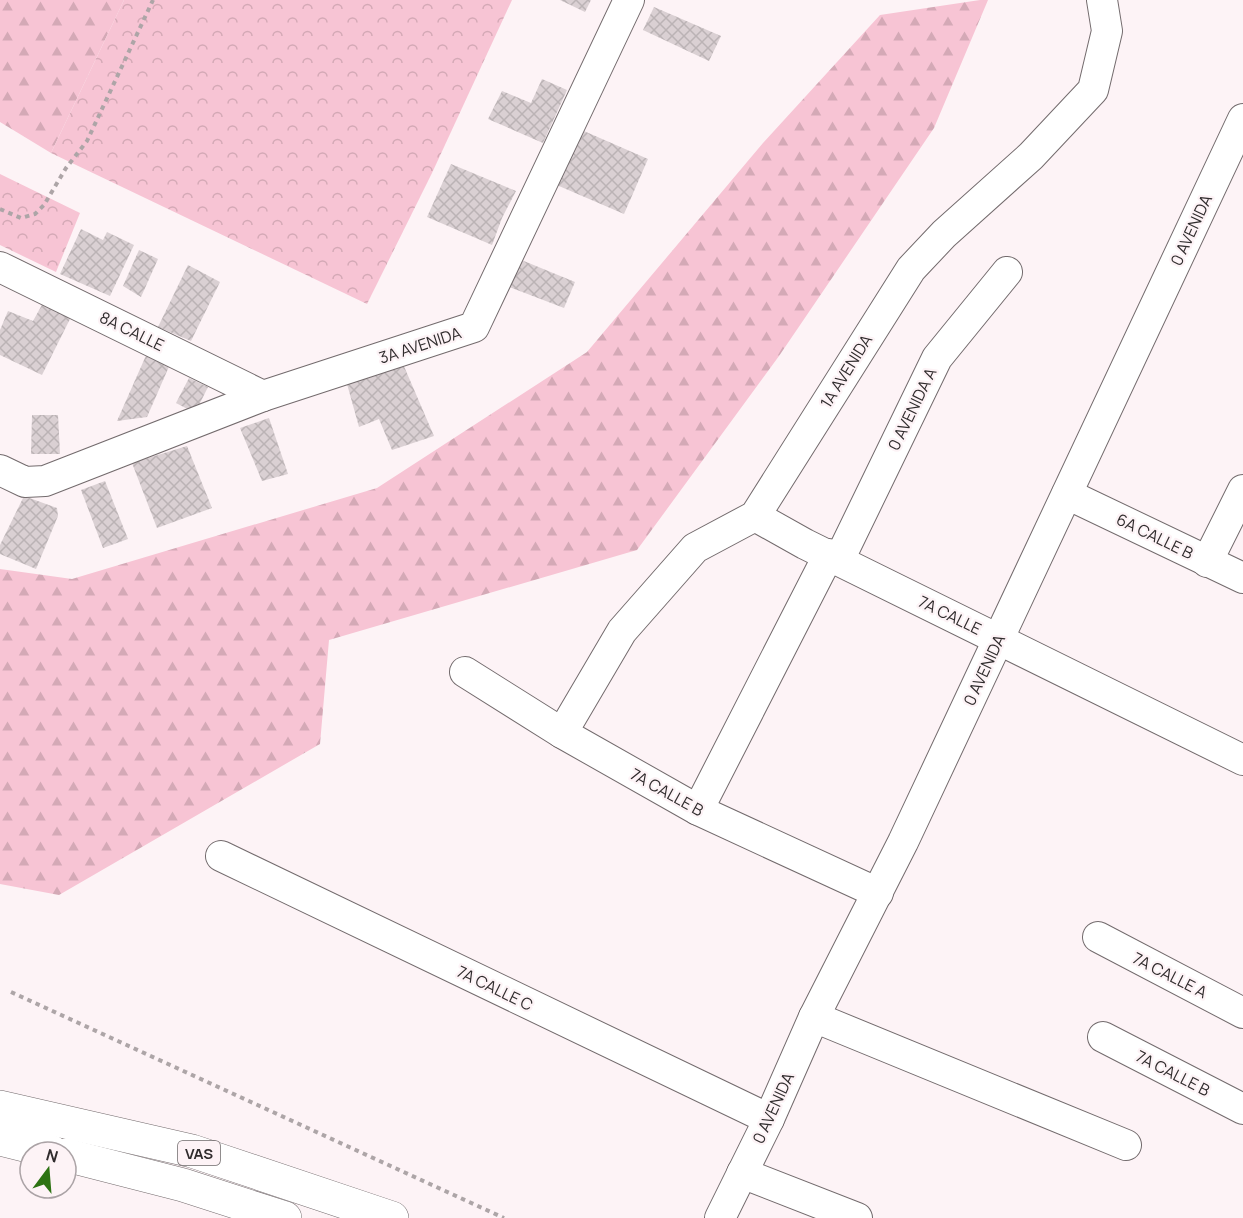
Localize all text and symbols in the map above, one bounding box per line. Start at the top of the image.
street label: 0 AVENIDA [1165,191,1217,269]
street label: 8A CALLE [96,306,168,356]
street label: 3A AVENIDA [376,321,464,369]
street label: 1A AVENIDA [815,330,877,412]
street label: 0 AVENIDA A [883,364,941,454]
street label: 6A CALLE B [1113,508,1197,564]
street label: 7A CALLE [915,590,985,640]
street label: 0 AVENIDA [958,631,1010,709]
street label: 7A CALLE B [626,763,708,821]
street label: 7A CALLE A [1129,947,1211,1003]
street label: 7A CALLE C [453,960,537,1016]
street label: 7A CALLE B [1132,1045,1214,1101]
street label: 0 AVENIDA [747,1069,799,1147]
north arrow [18,1140,78,1200]
road number: VAS [178,1141,220,1165]
text: N [44,1143,61,1168]

